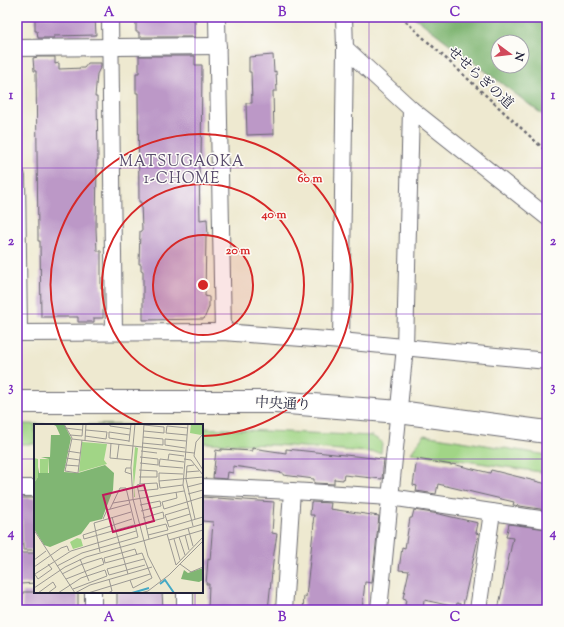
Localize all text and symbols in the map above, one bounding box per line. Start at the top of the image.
text: A [104,4,115,22]
text: B [278,4,287,22]
text: C [450,4,460,22]
north arrow [490,34,530,74]
street label: せせらぎの道 [442,43,517,114]
text: N [510,49,528,63]
text: 1 [9,87,14,105]
text: 1 [551,87,556,105]
district label: MATSUGAOKA 1-CHOME [119,152,245,190]
text: 60 m [298,170,322,188]
text: 40 m [261,206,286,224]
text: 2 [8,233,15,251]
text: 2 [550,233,557,251]
text: 20 m [226,242,250,260]
centre of rings [196,278,210,292]
text: 3 [8,379,14,397]
text: 3 [550,379,556,397]
street label: 中央通り [254,394,311,416]
inset map [34,424,203,593]
text: 4 [7,525,15,543]
text: 4 [549,525,557,543]
text: A [104,609,115,627]
text: B [278,609,287,627]
text: C [450,609,460,627]

